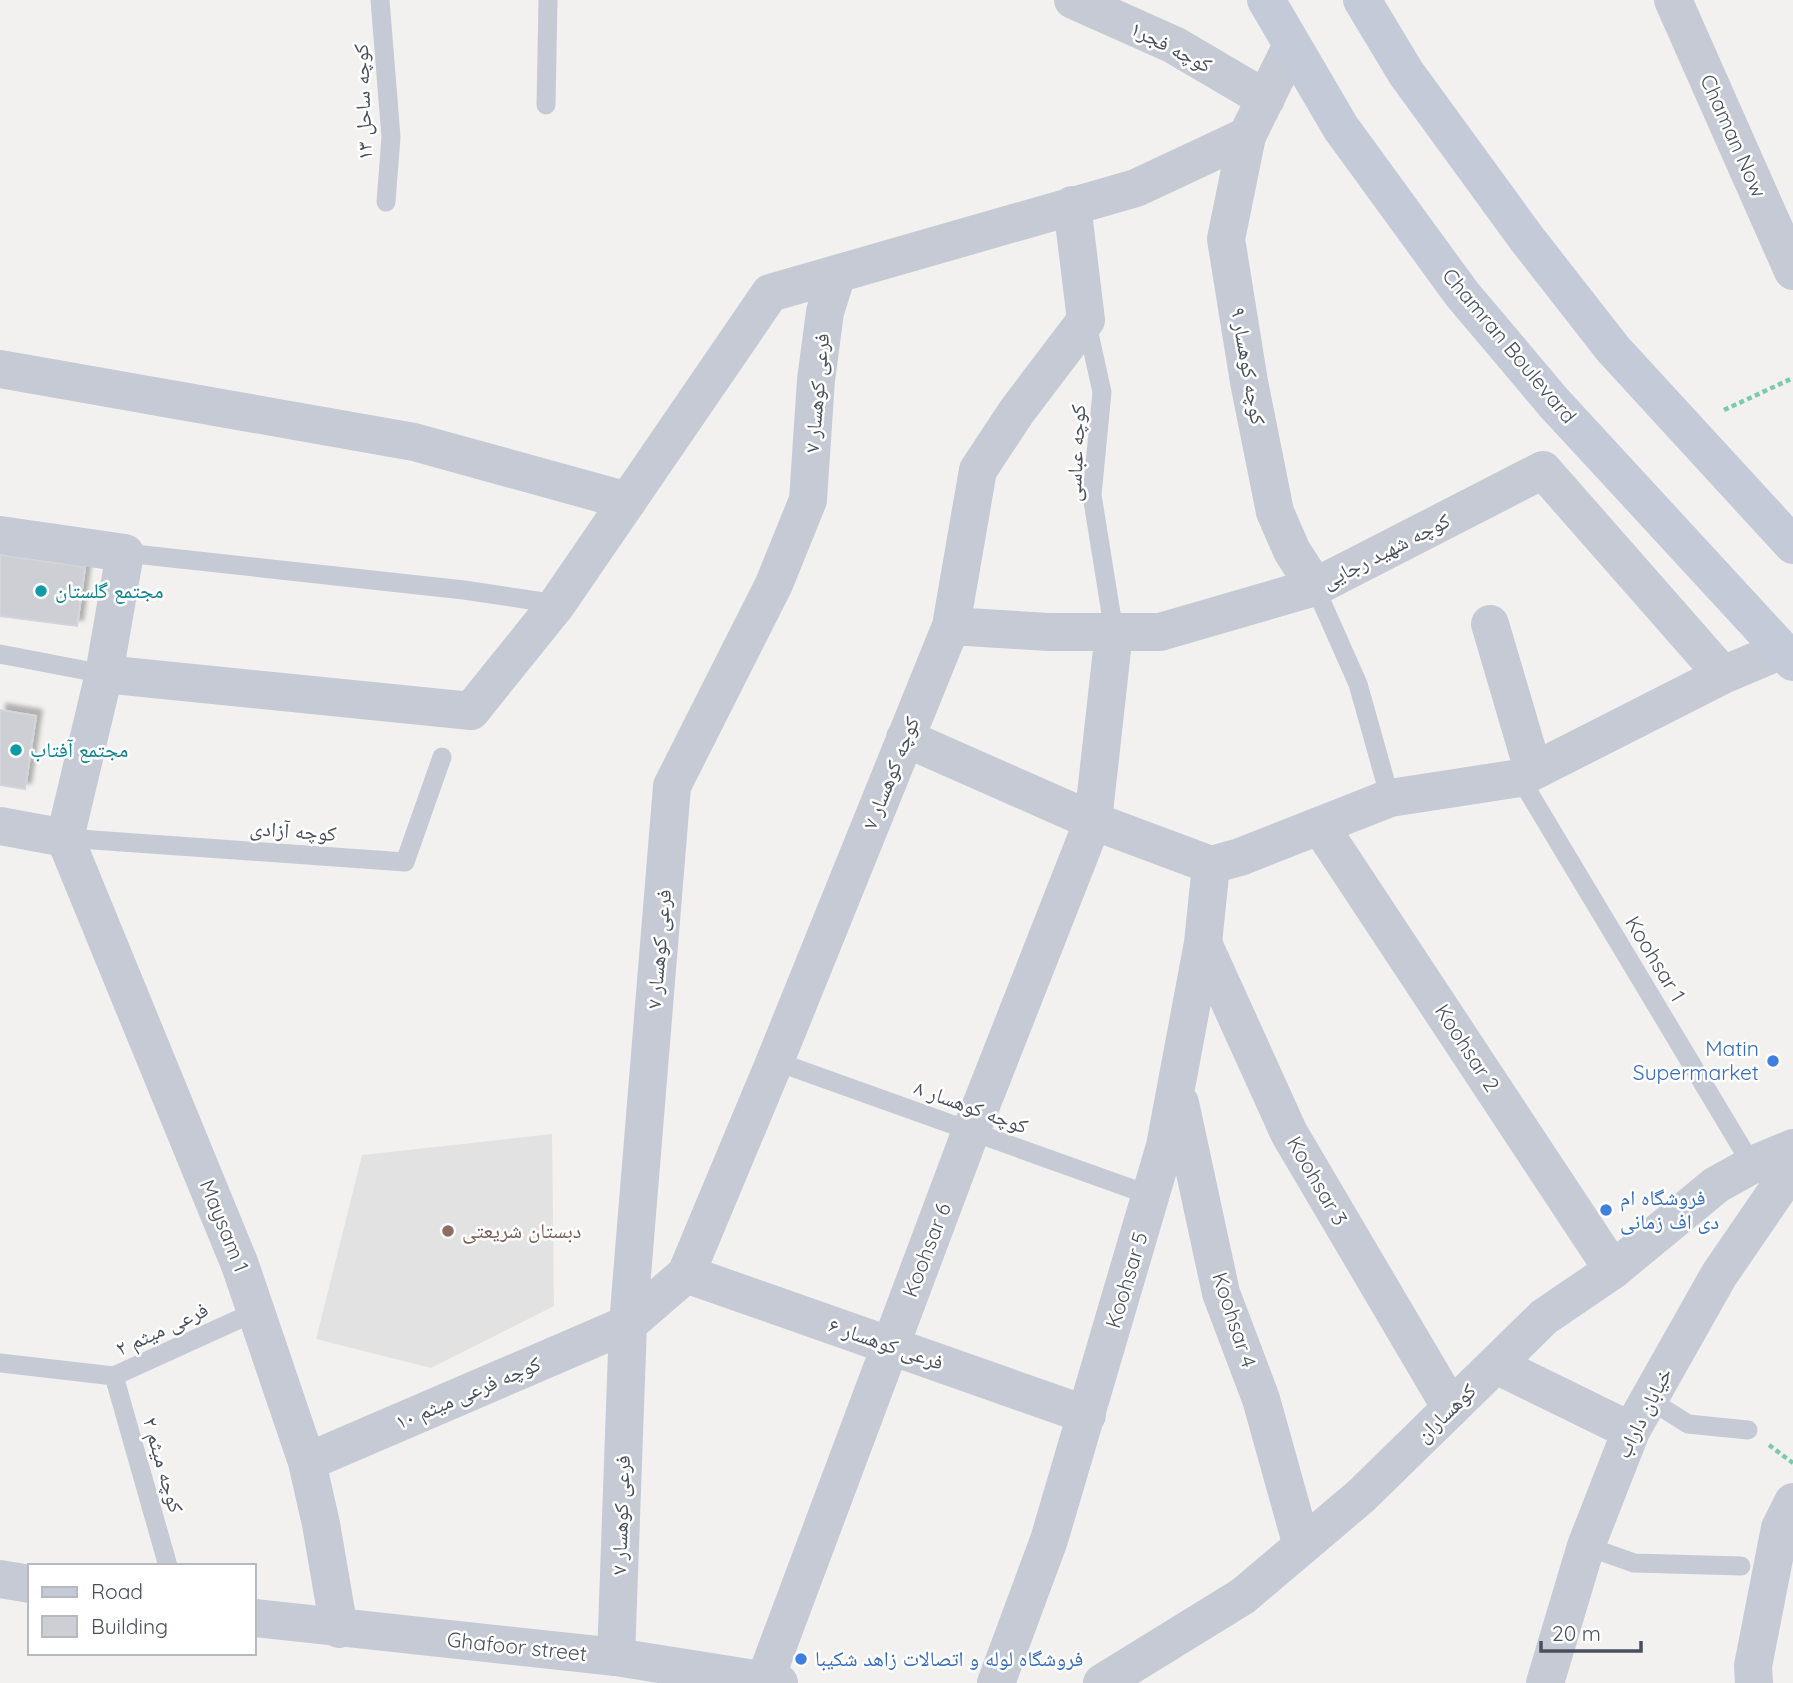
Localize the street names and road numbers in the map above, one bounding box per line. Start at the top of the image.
street label: کوچه فجر۱ [1126,15,1217,78]
street label: کوچه ساحل ۱۳ [347,43,378,161]
street label: Chaman Now [1695,70,1773,201]
street label: Chamran Boulevard [1437,262,1582,428]
street label: کوچه کوهسار ۹ [1226,305,1272,427]
street label: فرعی کوهسار ۷ [798,332,835,454]
street label: کوچه عباسی [1059,403,1092,502]
street label: کوچه شهید رجایی [1317,506,1455,595]
street label: کوچه کوهسار ۷ [856,712,924,833]
street label: کوچه آزادی [249,814,338,846]
street label: فرعی کوهسار ۷ [640,888,677,1010]
street label: Koohsar 1 [1620,911,1692,1006]
street label: Koohsar 2 [1430,999,1506,1096]
street label: کوچه کوهسار ۸ [911,1074,1032,1139]
street label: Koohsar 3 [1282,1131,1354,1230]
street label: Maysam 1 [195,1176,255,1276]
street label: Koohsar 6 [896,1199,956,1300]
street label: Koohsar 5 [1099,1229,1153,1331]
street label: Koohsar 4 [1207,1269,1263,1371]
street label: فرعی میثم ۲ [111,1295,213,1363]
street label: فرعی کوهسار ۶ [825,1311,947,1376]
street label: کوچه فرعی میثم ۱۰ [391,1350,545,1436]
street label: خیابان داراب [1609,1363,1677,1462]
street label: کوهساران [1410,1377,1481,1447]
street label: کوچه میثم ۲ [136,1414,190,1516]
street label: فرعی کوهسار ۷ [605,1455,636,1575]
street label: Ghafoor street [446,1626,588,1666]

